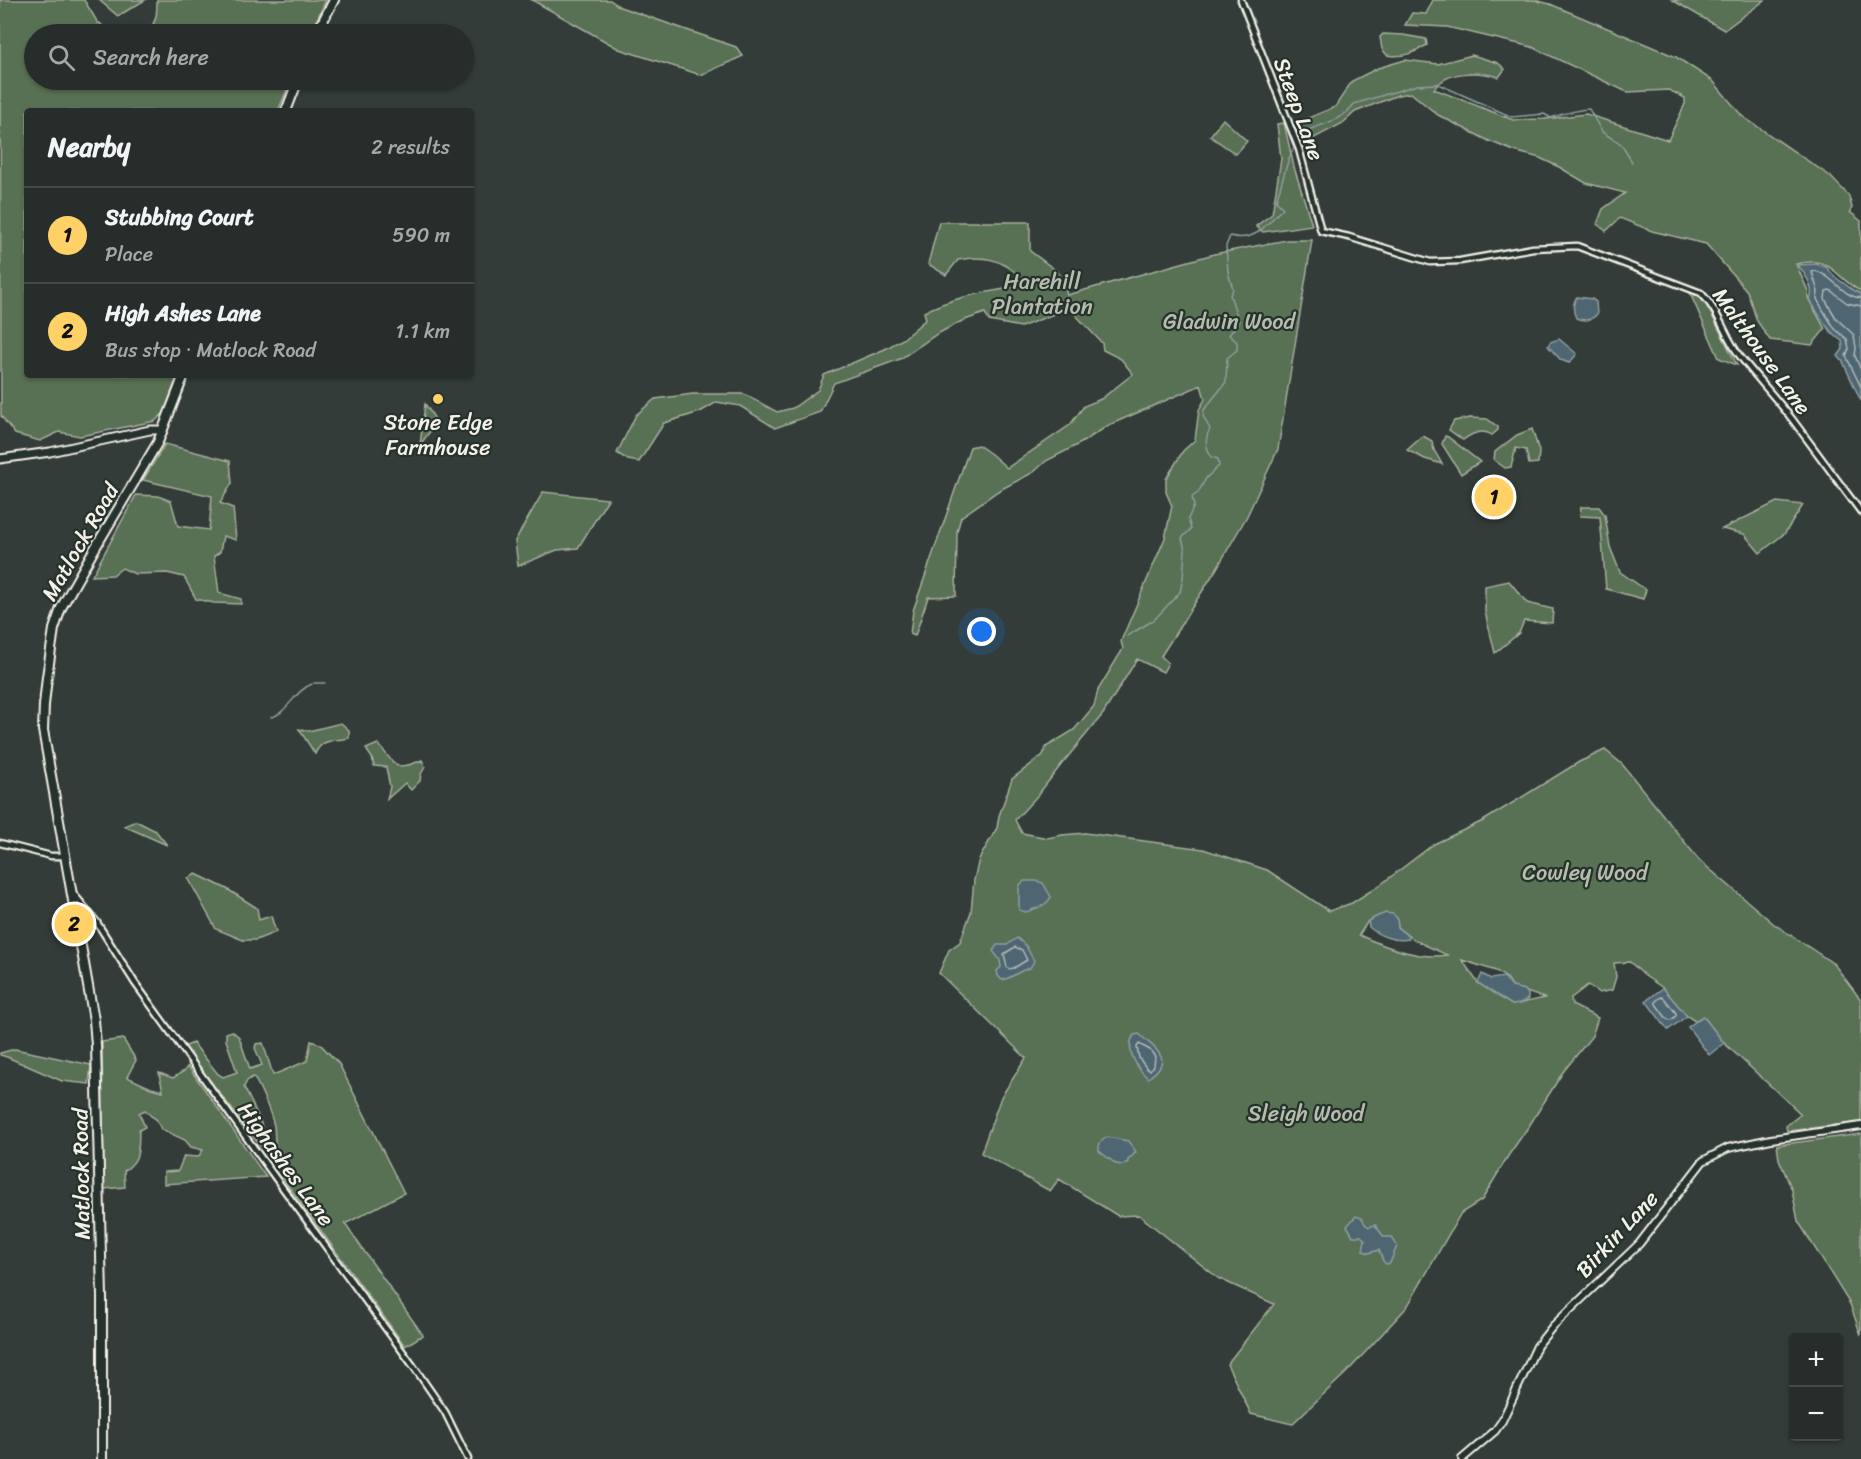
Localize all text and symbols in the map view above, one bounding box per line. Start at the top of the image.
search box [24,24,474,90]
text: Search here [93,38,209,77]
icon: search [45,41,78,74]
street label: Steep Lane [1262,52,1336,166]
text: Nearby [48,124,130,170]
text: 2 results [371,130,450,165]
text: Stubbing Court [105,198,254,237]
text: 1 [63,218,72,253]
text: 590 m [392,218,450,253]
text: Place [105,237,153,272]
park label: Harehill Plantation [991,262,1093,326]
street label: Malthouse Lane [1702,279,1822,424]
text: High Ashes Lane [105,294,261,333]
park label: Gladwin Wood [1163,302,1296,341]
text: 2 [62,314,73,349]
text: 1.1 km [396,314,450,349]
text: Bus stop · Matlock Road [105,333,316,368]
marker: Stone Edge Farmhouse [431,392,445,406]
place label: Stone Edge Farmhouse [383,403,493,467]
street label: Matlock Road [30,474,130,609]
pin: 1 [1474,474,1514,520]
your location [967,617,996,646]
park label: Cowley Wood [1522,853,1649,892]
pin: 2 [54,902,94,946]
street label: Highashes Lane [227,1093,345,1235]
park label: Sleigh Wood [1248,1094,1366,1133]
street label: Matlock Road [60,1107,102,1240]
street label: Birkin Lane [1566,1181,1668,1287]
map controls [1789,1333,1843,1441]
button: + [1789,1333,1843,1387]
button: − [1789,1387,1843,1441]

